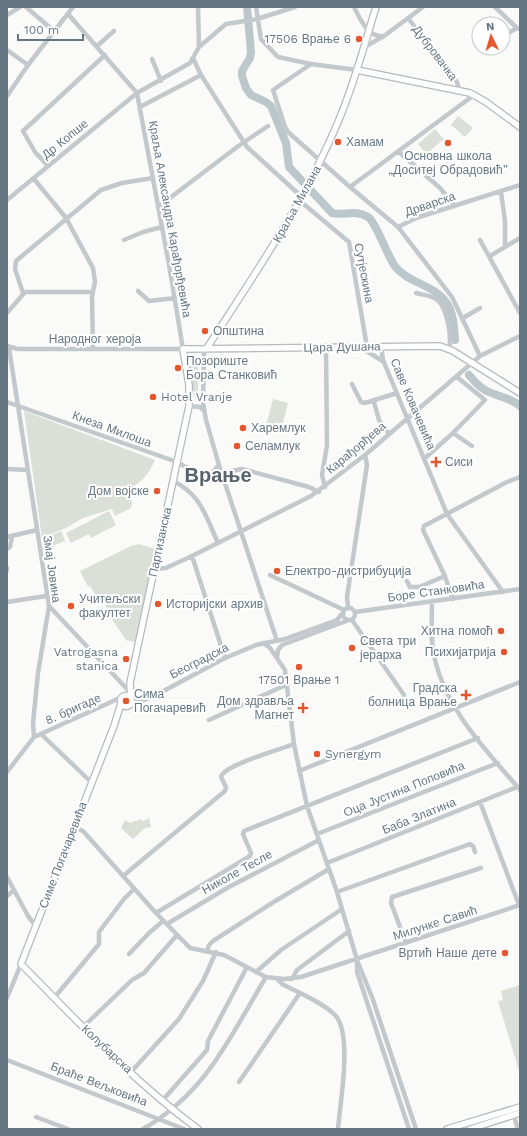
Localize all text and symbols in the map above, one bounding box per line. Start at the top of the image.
scale bar [18,16,83,42]
north arrow [471,16,511,56]
text: N [486,20,495,33]
street label: Дубровачка [410,22,461,84]
text: 100 m [24,23,59,37]
place label: 17506 Врање 6 [265,32,351,46]
marker: 17506 Врање 6 [354,34,364,44]
street label: Др Копше [39,116,91,162]
street label: Краља Александра Карађорђевића [146,120,194,319]
place label: Хамам [346,135,384,149]
marker: Хамам [333,137,343,147]
marker: Основна школа „Доситеј Обрадовић” [443,138,453,148]
place label: Основна школа „Доситеј Обрадовић” [388,149,508,177]
street label: Краља Милана [270,163,324,245]
street label: Дрварска [403,189,457,219]
street label: Сутјескина [351,242,377,304]
place label: Општина [213,324,264,338]
marker: Општина [200,326,210,336]
street label: Народног хероја [49,332,142,346]
street label: Цара Душана [303,339,381,355]
place label: Позориште Бора Станковић [186,354,277,382]
street label: Саве Ковачевића [387,356,439,452]
marker: Позориште Бора Станковић [173,363,183,373]
place label: Hotel Vranje [161,390,232,404]
marker: Hotel Vranje [148,392,158,402]
street label: Кнеза Милоша [71,408,154,450]
street label: Карађорђева [323,419,389,477]
place label: Харемлук [251,421,306,435]
marker: Харемлук [238,423,248,433]
place label: Селамлук [245,439,301,453]
marker: Селамлук [232,441,242,451]
place label: Сиси [445,455,473,469]
marker: Сиси [430,456,442,468]
district label: Врање [184,463,252,487]
place label: Дом војске [88,484,149,498]
marker: Дом војске [152,486,162,496]
street label: Партизанска [146,506,174,578]
street label: Змај Јовина [40,534,64,604]
place label: Електро-дистрибуција [285,564,411,578]
marker: Електро-дистрибуција [272,566,282,576]
street label: Боре Станковића [387,577,486,605]
place label: Учитељски факултет [79,592,140,620]
place label: Историјски архив [166,597,263,611]
marker: Историјски архив [153,599,163,609]
marker: Учитељски факултет [66,601,76,611]
place label: Хитна помоћ [421,624,493,638]
marker: Хитна помоћ [496,626,506,636]
place label: Света три јерарха [359,634,416,662]
street label: Београдска [167,640,231,682]
marker: Света три јерарха [347,643,357,653]
place label: Vatrogasna stanica [54,645,118,673]
place label: Психијатрија [425,645,496,659]
marker: Психијатрија [499,647,509,657]
marker: Vatrogasna stanica [121,654,131,664]
marker: 17501 Врање 1 [294,662,304,672]
place label: 17501 Врање 1 [259,673,339,687]
place label: Градска болница Врање [368,681,457,709]
place label: Сима Погачаревић [134,687,206,715]
marker: Градска болница Врање [460,689,472,701]
street label: 8. бригаде [43,690,103,727]
place label: Дом здравља Магнет [217,694,294,722]
marker: Сима Погачаревић [121,696,131,706]
marker: Дом здравља Магнет [297,702,309,714]
place label: Synergym [325,747,382,761]
marker: Synergym [312,749,322,759]
street label: Оца Јустина Поповића [341,758,467,820]
street label: Баба Златина [380,795,458,837]
street label: Симе Погачаревића [36,799,90,910]
street label: Николе Тесле [200,847,275,897]
street label: Милунке Савић [391,903,479,943]
place label: Вртић Наше дете [399,946,497,960]
marker: Вртић Наше дете [500,948,510,958]
street label: Колубарска [79,1022,136,1076]
street label: Браће Вељковића [49,1059,150,1109]

